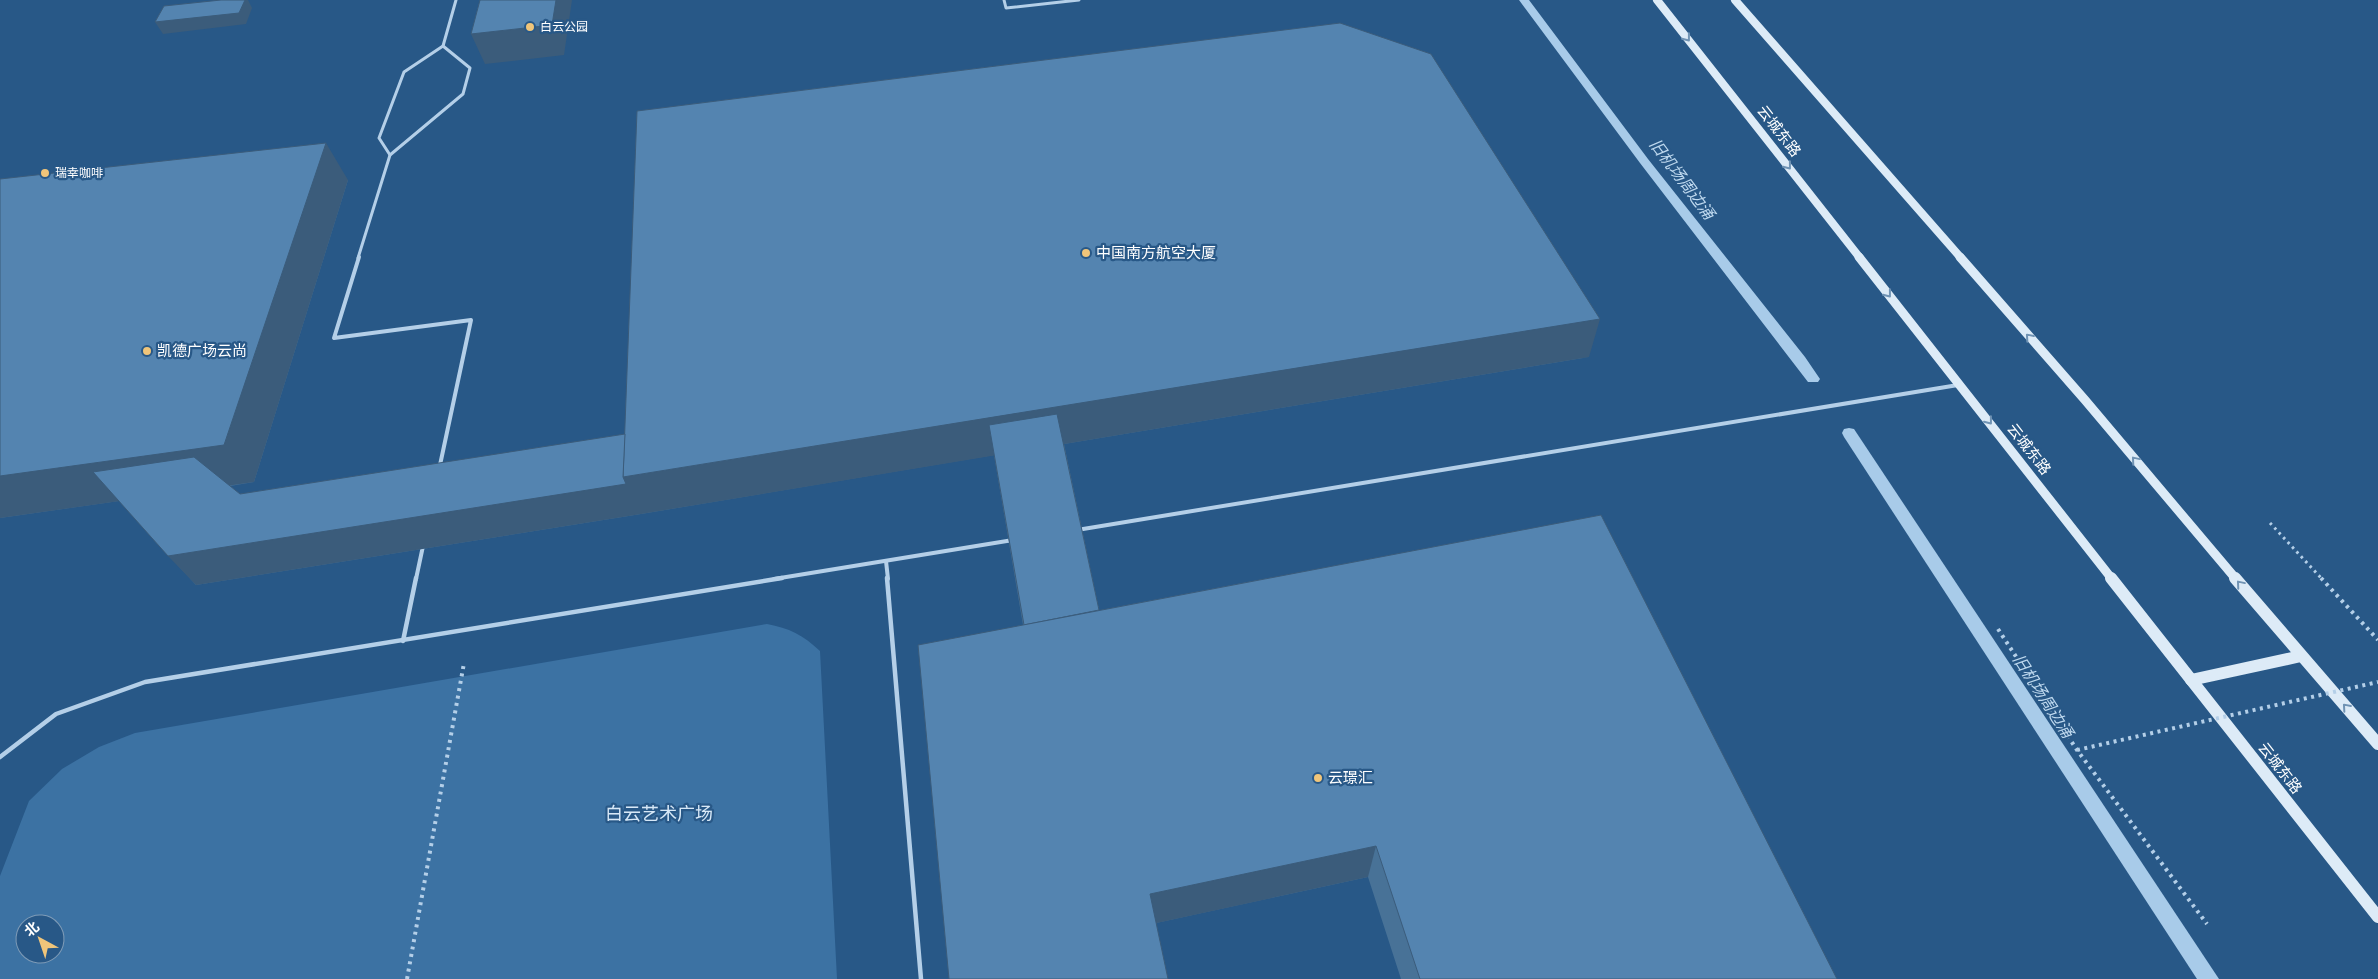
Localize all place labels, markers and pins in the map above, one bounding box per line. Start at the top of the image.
place label: 白云公园 [540,20,588,34]
marker: 白云公园 [524,21,536,33]
place label: 瑞幸咖啡 [55,166,103,180]
marker: 瑞幸咖啡 [39,167,51,179]
place label: 中国南方航空大厦 [1096,244,1216,262]
marker: 中国南方航空大厦 [1080,247,1092,259]
place label: 凯德广场云尚 [157,342,247,360]
marker: 凯德广场云尚 [141,345,153,357]
place label: 云璟汇 [1328,769,1373,787]
marker: 云璟汇 [1312,772,1324,784]

